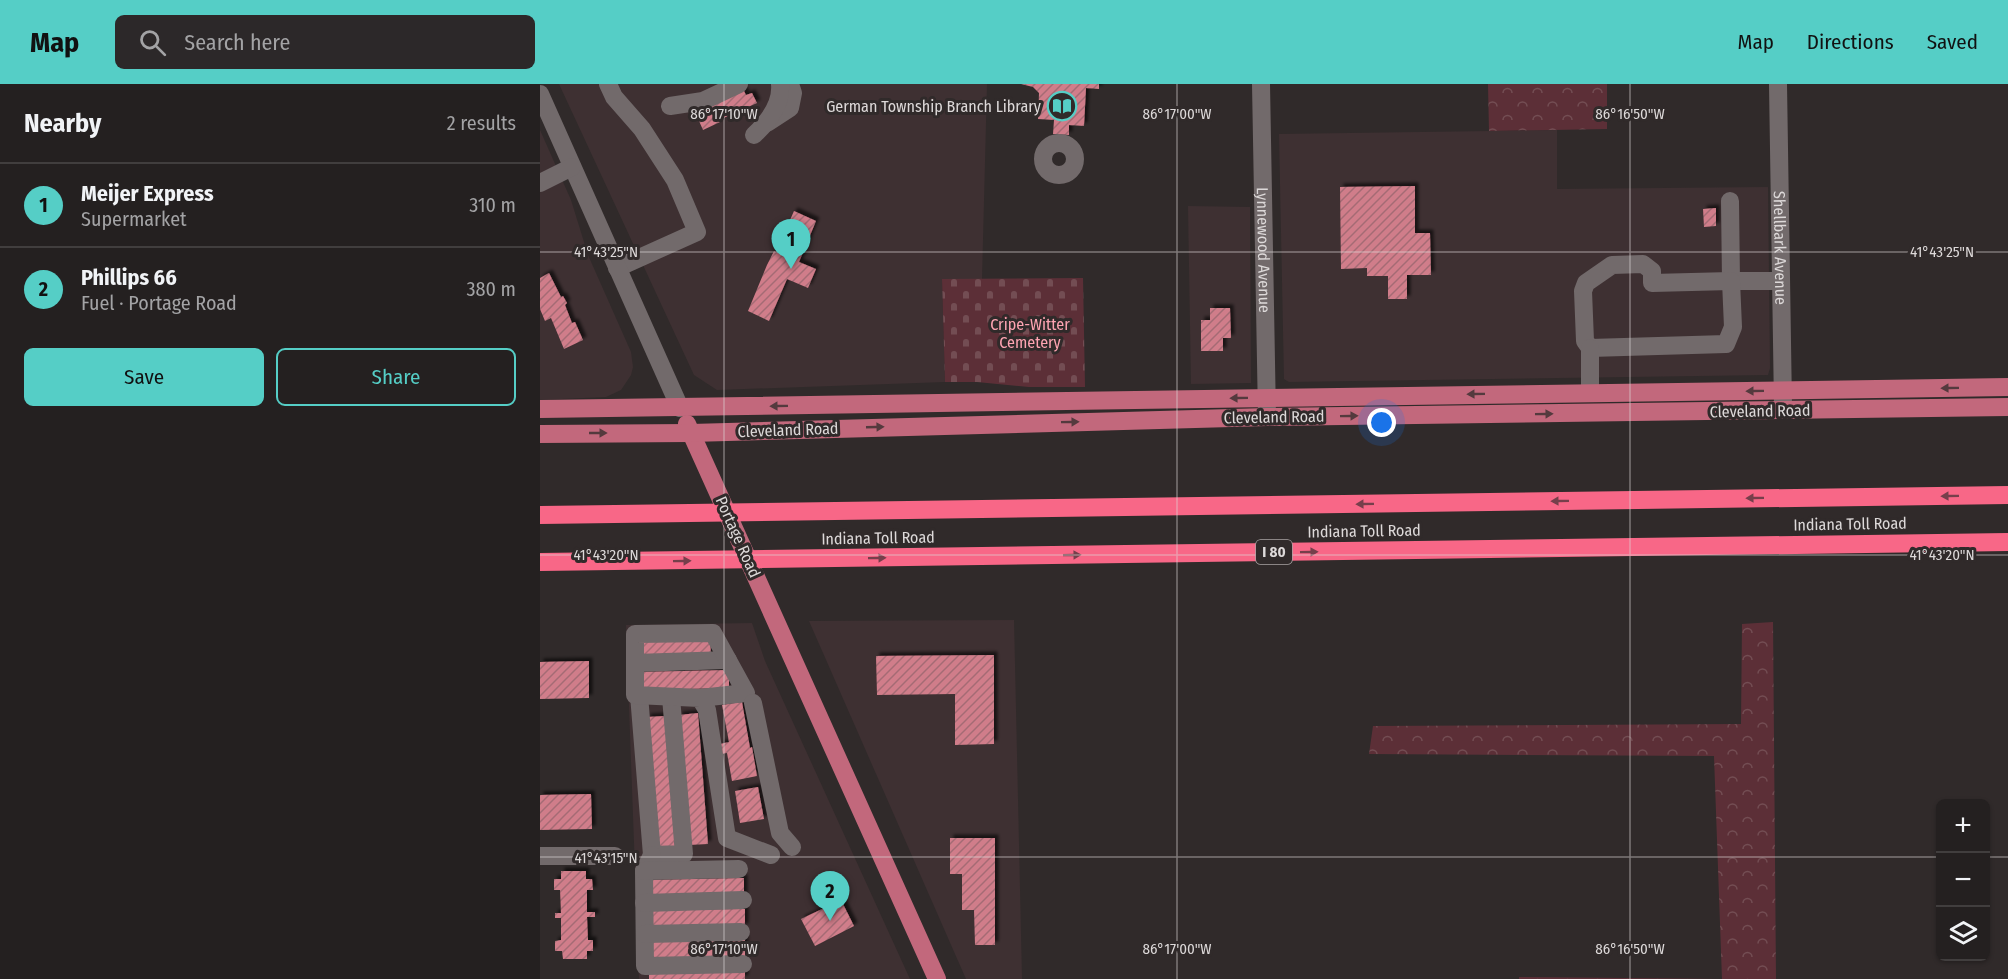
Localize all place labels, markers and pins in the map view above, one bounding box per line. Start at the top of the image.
library icon: German Township Branch Library [1046,90,1078,122]
place label: German Township Branch Library [826,97,1042,116]
pin: 1 [772,220,810,269]
pin: 2 [810,872,850,921]

